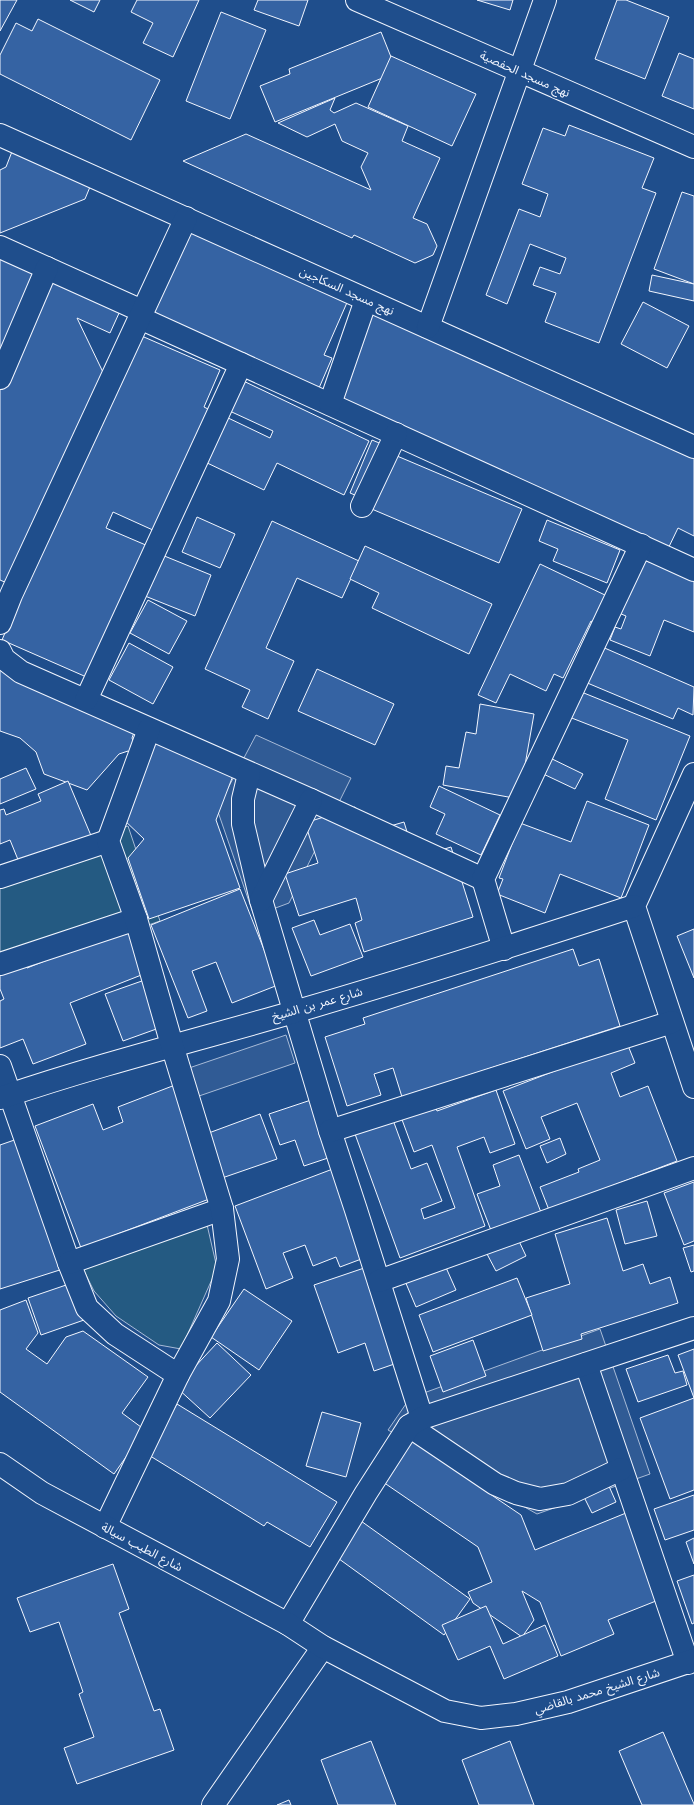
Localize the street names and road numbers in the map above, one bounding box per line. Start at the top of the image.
street label: نهج مسجد الحفصية [477,48,572,102]
street label: نهج مسجد السكاجين [297,264,396,320]
street label: شارع عمر بن الشيخ [270,984,365,1026]
street label: شارع الطيب سيالة [98,1520,185,1576]
street label: شارع الشيخ محمد بالقاضي [533,1665,662,1719]

